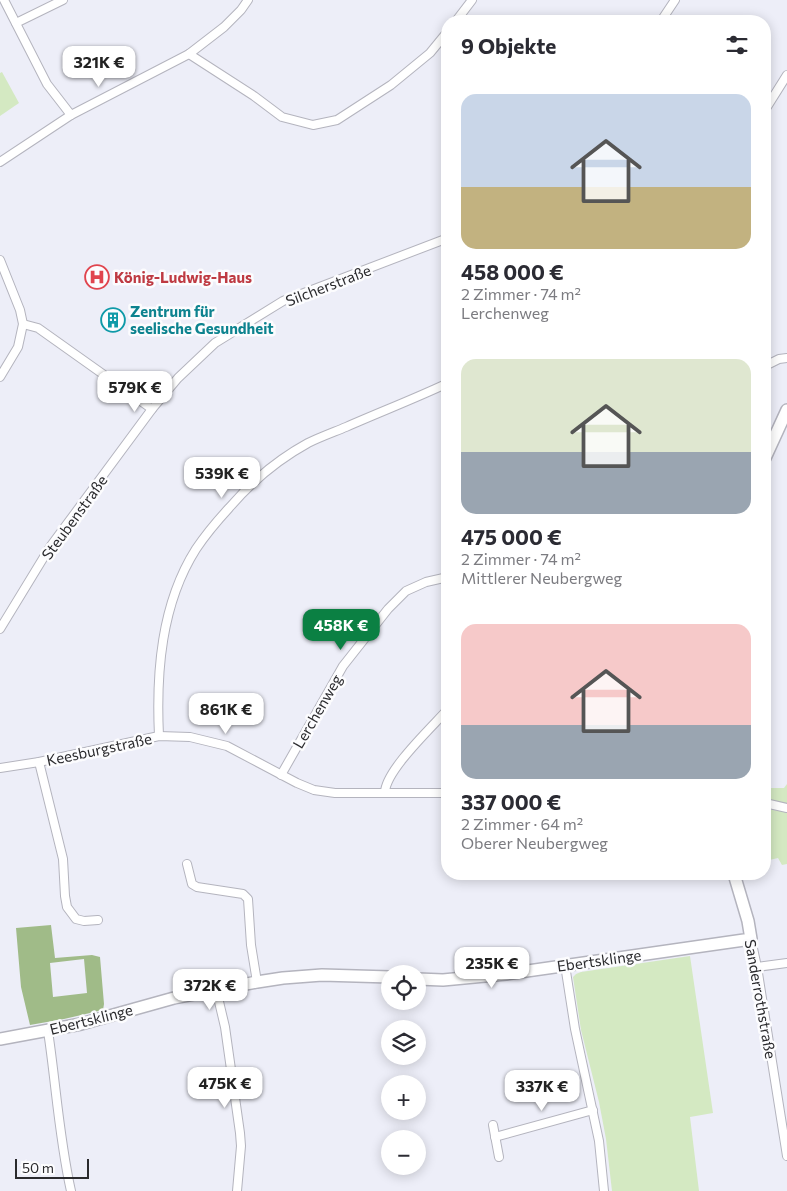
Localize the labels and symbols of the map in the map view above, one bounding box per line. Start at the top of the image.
pin: 321K € [58,46,140,88]
street label: Silcherstraße [283,260,373,309]
hospital icon: König-Ludwig-Haus [84,264,110,290]
place label: König-Ludwig-Haus [114,268,252,286]
place label: Zentrum für seelische Gesundheit [130,302,274,337]
building icon: Zentrum für seelische Gesundheit [100,307,126,333]
pin: 579K € [94,370,176,413]
pin: 539K € [181,456,263,499]
street label: Steubenstraße [37,471,111,563]
pin: 458K € [300,608,382,651]
street label: Lerchenweg [289,671,345,751]
pin: 861K € [185,692,267,735]
street label: Keesburgstraße [45,729,153,769]
street label: Sanderrothstraße [742,938,780,1060]
street label: Ebertsklinge [556,945,642,975]
pin: 235K € [451,946,533,989]
pin: 372K € [169,968,251,1011]
street label: Ebertsklinge [48,1000,134,1038]
pin: 475K € [184,1066,266,1109]
pin: 337K € [501,1070,583,1112]
scale bar [15,1156,89,1179]

